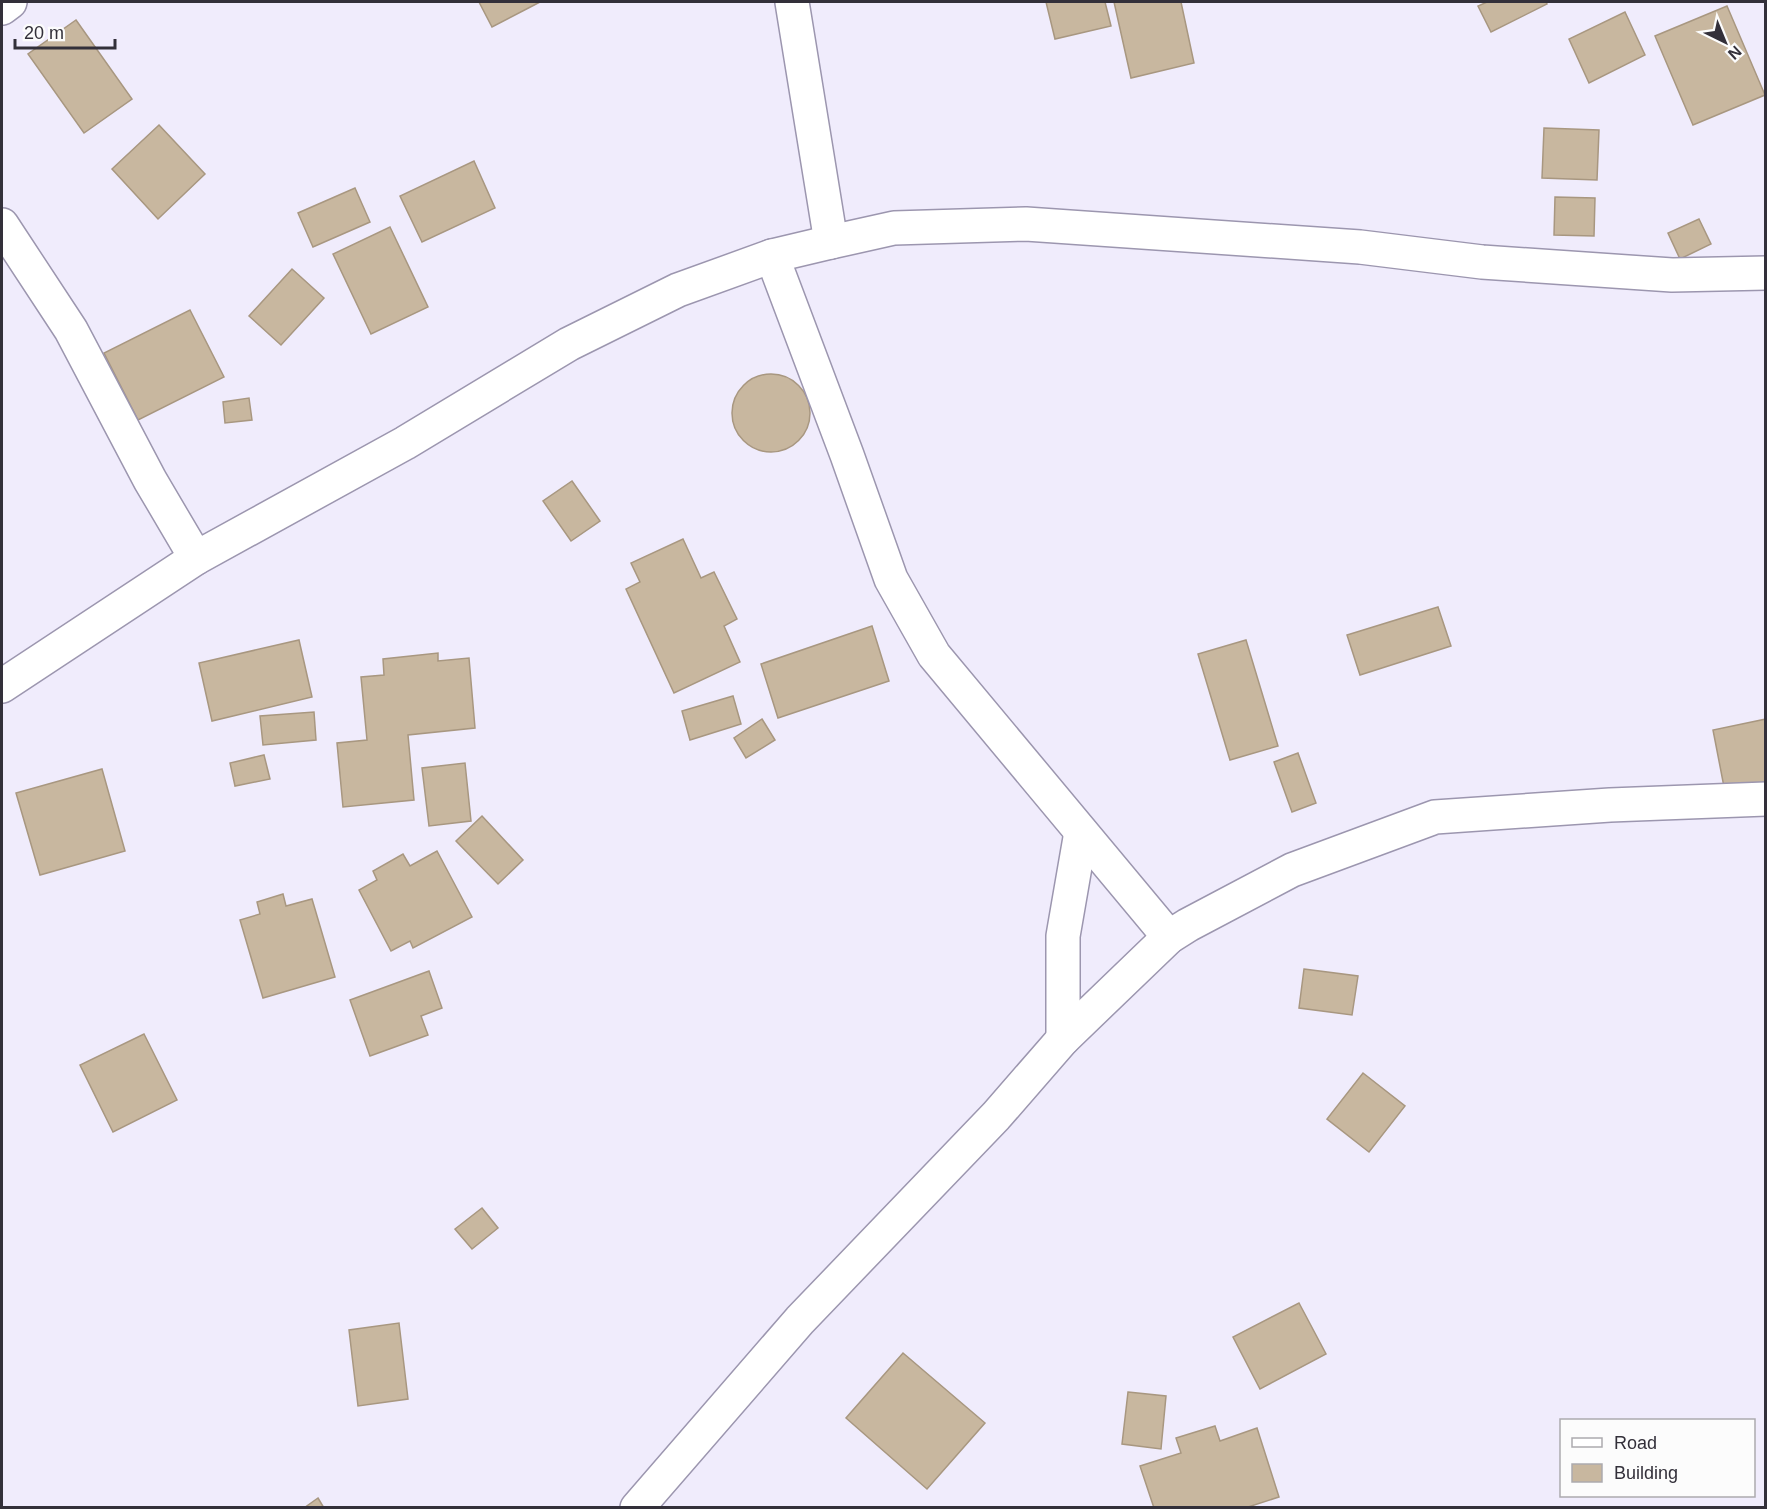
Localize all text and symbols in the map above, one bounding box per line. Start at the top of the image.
scale bar [15,12,116,50]
north arrow [1695,12,1755,72]
text: 20 m [24,23,64,43]
text: N [1725,42,1745,63]
legend [1560,1419,1755,1497]
text: Road [1614,1433,1657,1453]
text: Building [1614,1463,1678,1483]

